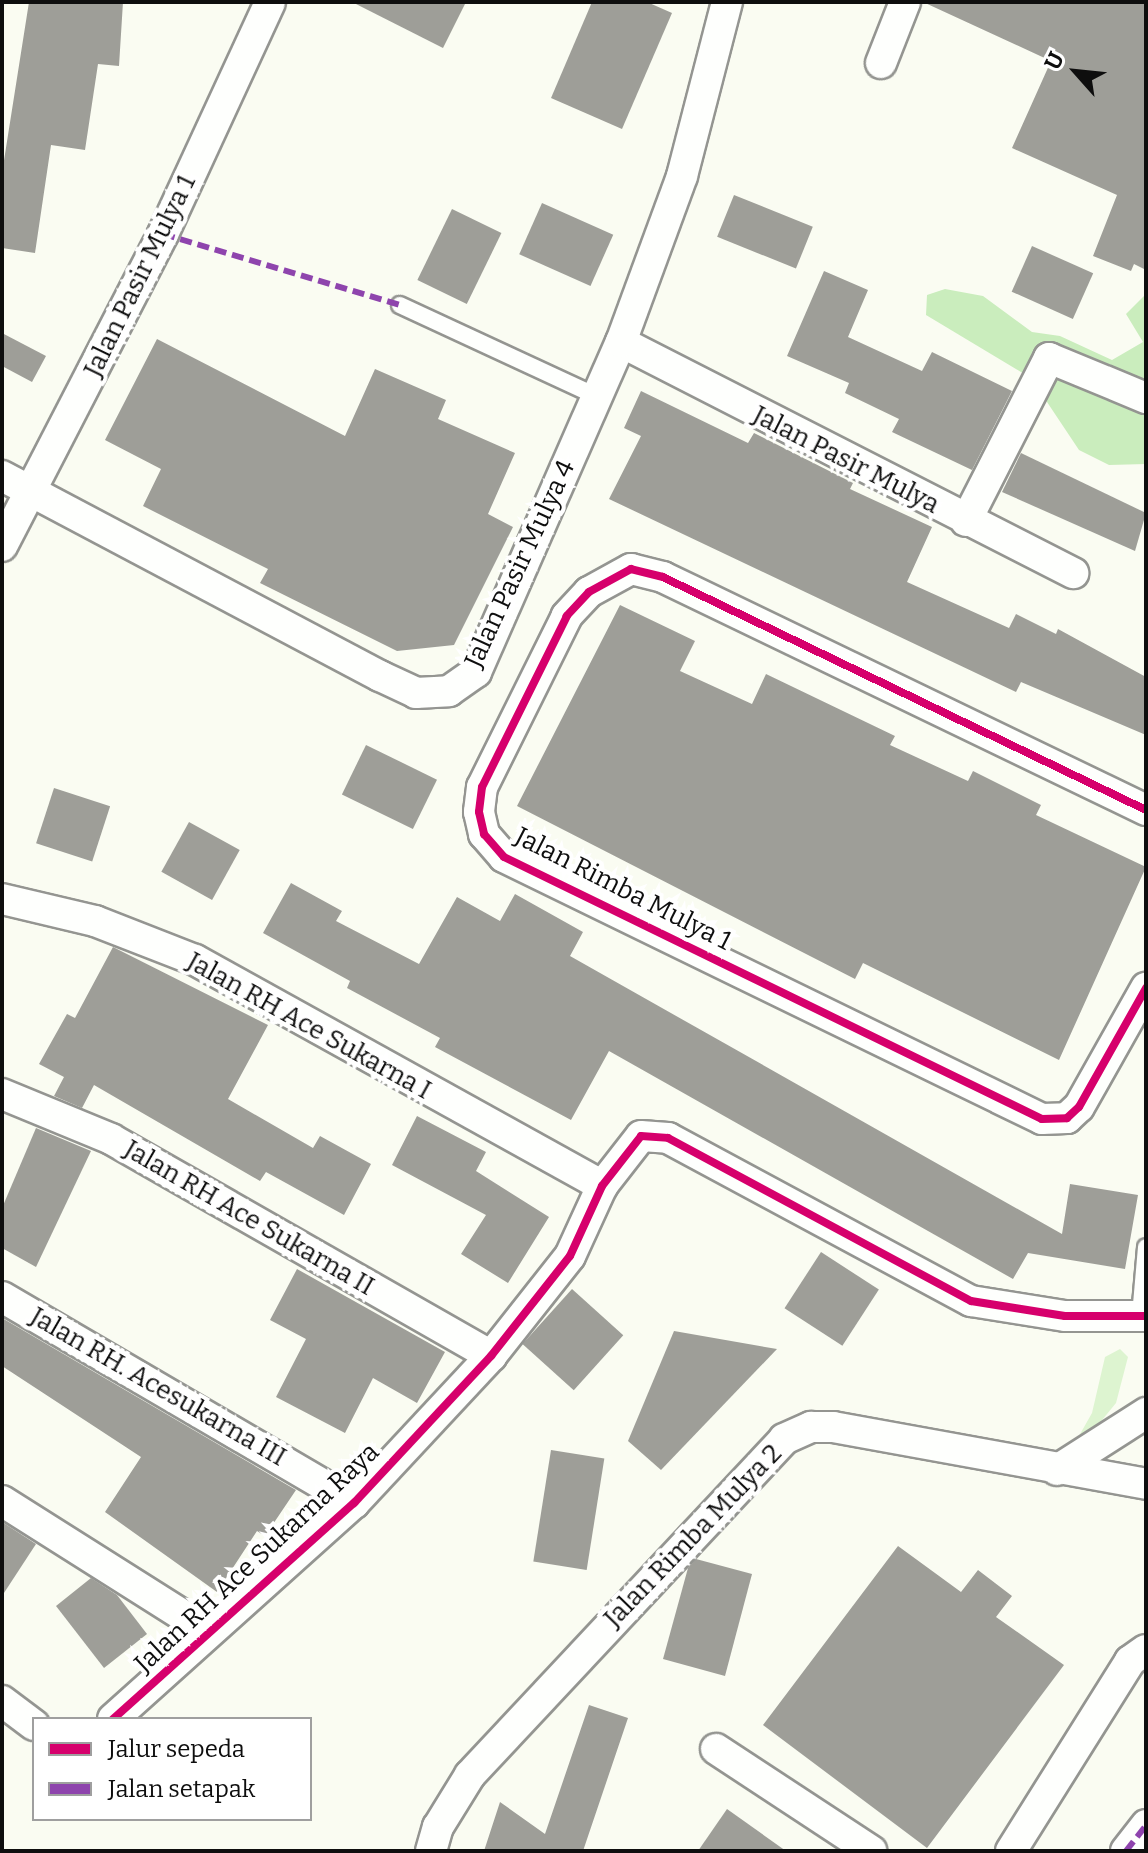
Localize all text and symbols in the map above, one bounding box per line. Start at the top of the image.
north arrow [1036,32,1116,112]
text: U [1038,47,1070,74]
street label: Jalan Pasir Mulya 1 [78,170,202,382]
street label: Jalan Pasir Mulya [748,400,944,520]
street label: Jalan Pasir Mulya 4 [458,455,582,673]
street label: Jalan Rimba Mulya 1 [510,821,736,957]
street label: Jalan RH Ace Sukarna I [182,946,436,1106]
street label: Jalan RH Ace Sukarna II [119,1134,379,1302]
street label: Jalan RH. Acesukarna III [25,1301,291,1473]
street label: Jalan RH Ace Sukarna Raya [128,1437,386,1679]
street label: Jalan Rimba Mulya 2 [598,1438,788,1634]
legend [32,1717,312,1821]
text: Jalur sepeda [108,1735,245,1763]
text: Jalan setapak [108,1775,255,1803]

